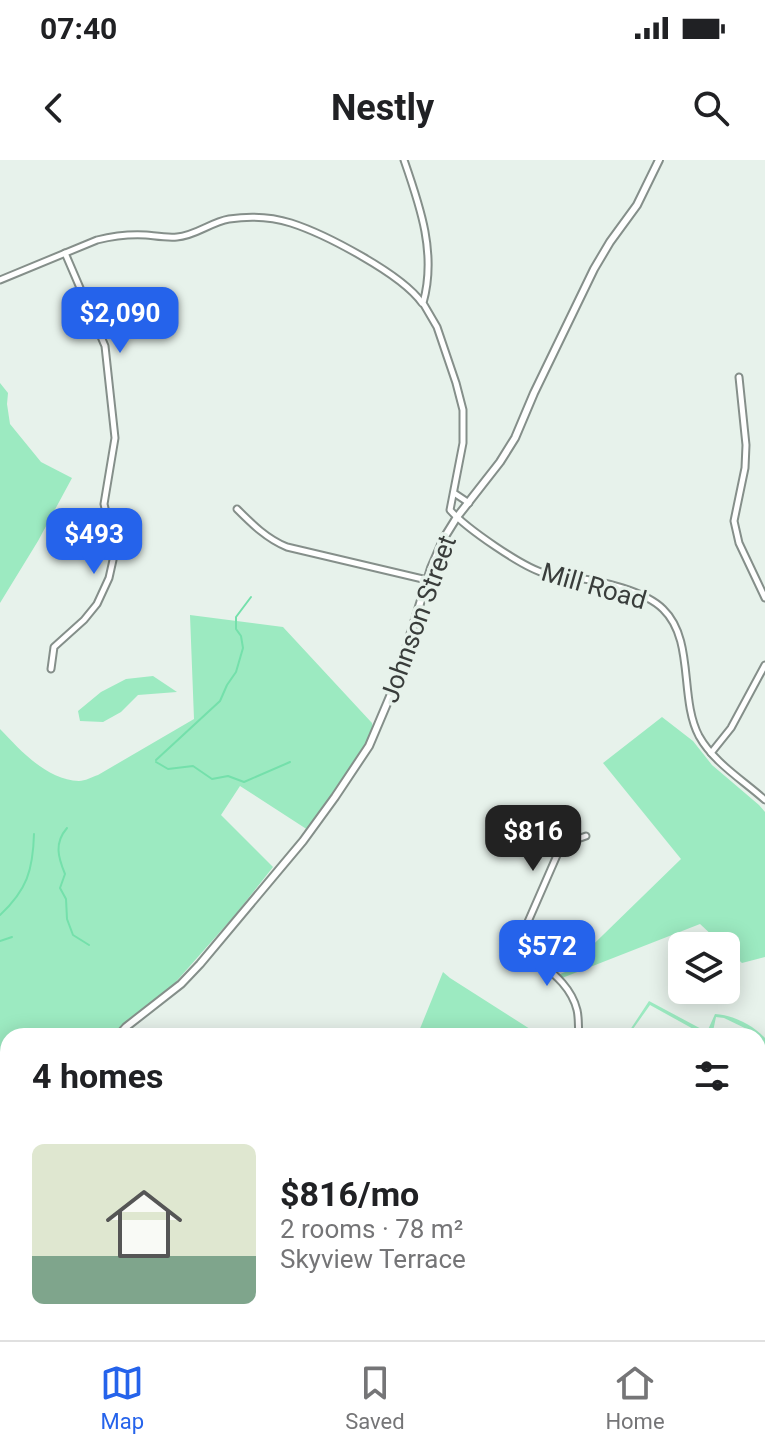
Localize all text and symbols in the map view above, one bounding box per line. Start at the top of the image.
text: 07:40 [40,11,117,46]
icon: back [32,86,76,130]
icon: search [689,86,733,130]
text: Nestly [331,87,434,129]
pin: $2,090 [55,287,185,355]
text: $2,090 [80,298,160,328]
pin: $493 [47,508,141,576]
text: $493 [64,519,124,549]
street label: Johnson Street [374,531,462,707]
street label: Mill Road [538,557,650,615]
pin: $816 [486,805,580,873]
text: $816 [503,816,563,846]
pin: $572 [500,920,594,988]
text: $572 [517,931,577,961]
map controls [668,932,740,1004]
button: layers [668,932,740,1004]
icon: filters [690,1054,734,1098]
text: 4 homes [32,1056,163,1096]
text: $816/mo [280,1174,419,1214]
icon: home [96,1176,192,1272]
text: 2 rooms · 78 m² [280,1214,463,1244]
text: Skyview Terrace [280,1244,466,1274]
tab: Map [100,1361,144,1434]
tab: Saved [345,1361,405,1434]
tab: Home [605,1361,665,1434]

